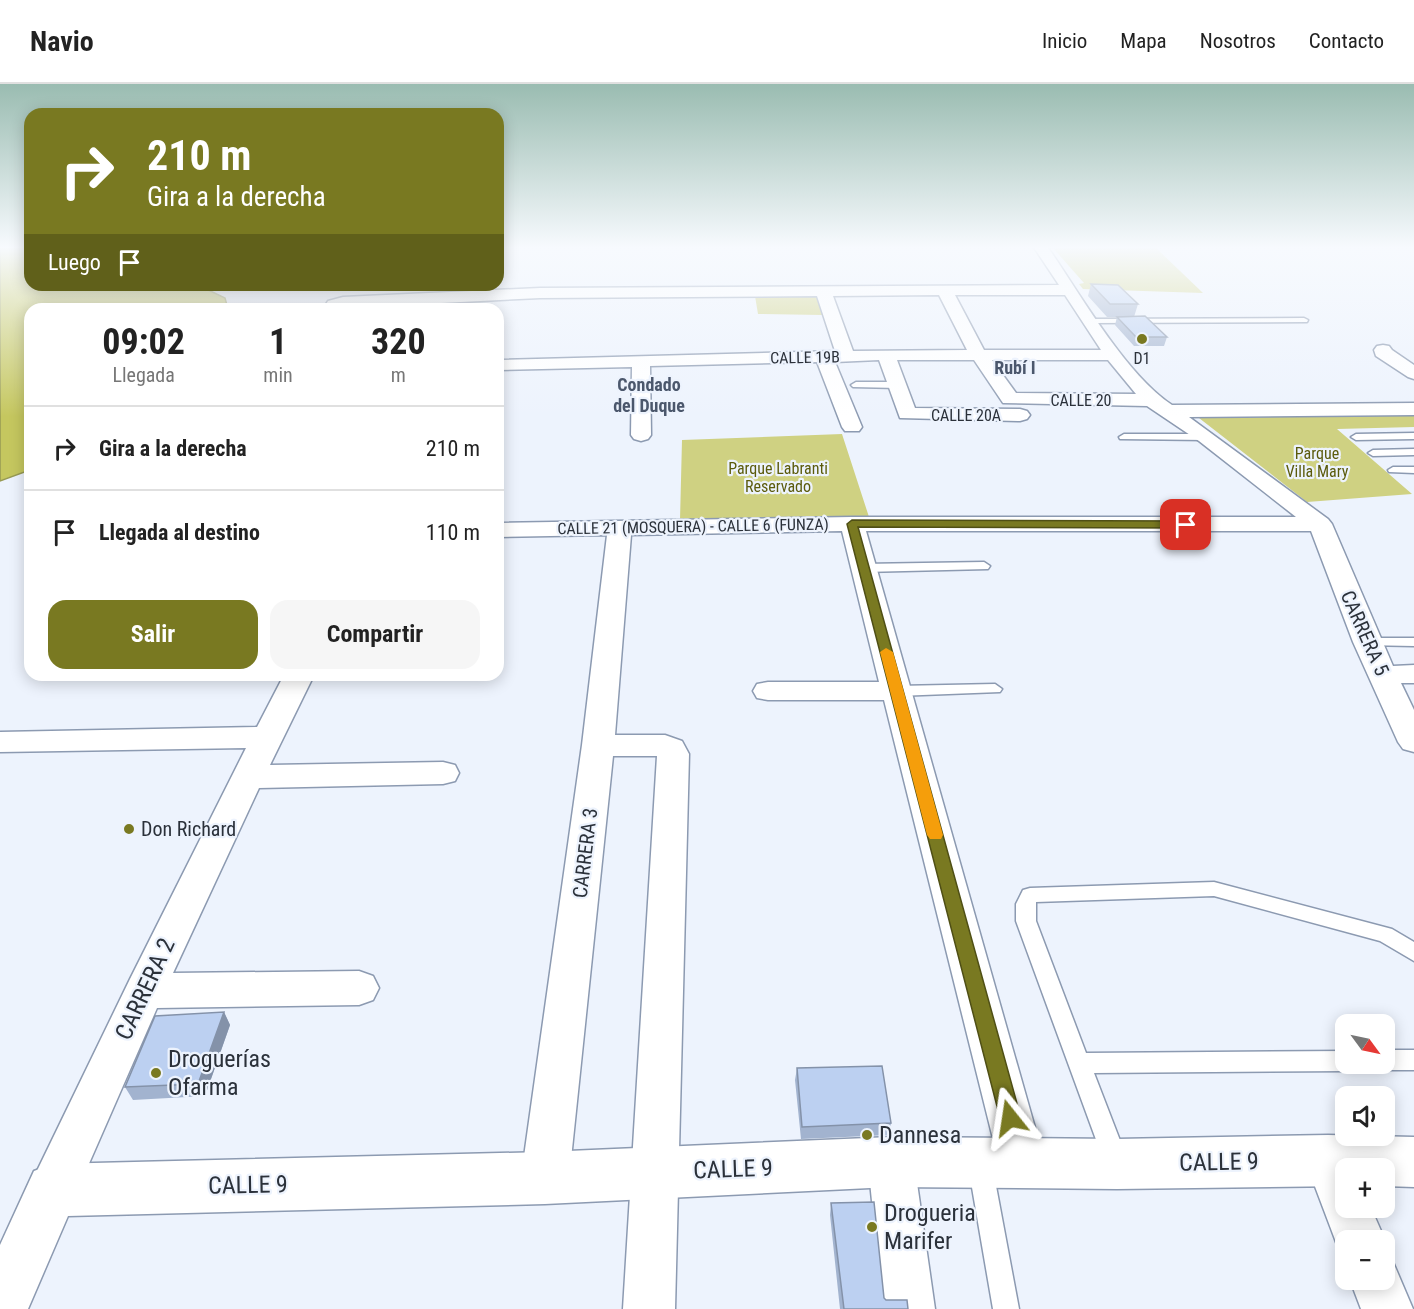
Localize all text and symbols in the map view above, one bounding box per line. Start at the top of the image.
text: Navio [30,25,94,58]
text: Inicio [1042,29,1087,53]
text: Mapa [1120,29,1167,53]
text: Nosotros [1200,29,1276,53]
text: Contacto [1309,29,1384,53]
text: 210 m [147,131,252,180]
icon: right [48,132,126,210]
text: Gira a la derecha [147,181,326,213]
icon: arrive [113,246,146,279]
text: Luego [48,250,101,275]
text: 09:02 [102,321,185,363]
text: 1 [269,321,287,363]
text: 320 [371,321,426,363]
marker: D1 [1135,332,1149,346]
street label: CALLE 19B [770,347,840,368]
place label: D1 [1133,349,1151,368]
district label: Rubí I [994,357,1036,378]
text: Llegada [112,363,175,387]
text: min [263,363,293,387]
text: m [391,363,406,387]
district label: Condado del Duque [613,374,685,416]
street label: CALLE 20 [1051,391,1111,410]
street label: CALLE 20A [931,406,1001,425]
icon: right [48,432,81,465]
text: Gira a la derecha [99,436,247,461]
text: 210 m [426,436,480,461]
park label: Parque Villa Mary [1286,444,1349,481]
park label: Parque Labranti Reservado [728,459,828,496]
pin [1160,499,1211,550]
icon: arrive [1169,508,1202,541]
street label: CALLE 21 (MOSQUERA) - CALLE 6 (FUNZA) [557,515,829,538]
icon: arrive [48,516,81,549]
text: Llegada al destino [99,520,260,545]
text: 110 m [426,520,480,545]
street label: CARRERA 5 [1336,587,1394,679]
button: Salir [48,600,258,669]
button: Compartir [270,600,480,669]
street label: CARRERA 3 [568,807,602,899]
place label: Don Richard [141,817,236,841]
marker: Don Richard [122,822,136,836]
street label: CARRERA 2 [109,934,181,1044]
north arrow [1335,1014,1395,1074]
map controls [1335,1014,1395,1290]
place label: Droguerías Ofarma [168,1045,271,1101]
marker: Droguerías Ofarma [149,1066,163,1080]
position arrow [978,1086,1042,1150]
button: sound [1335,1086,1395,1146]
place label: Dannesa [879,1121,961,1149]
marker: Dannesa [860,1128,874,1142]
street label: CALLE 9 [1179,1147,1259,1177]
street label: CALLE 9 [693,1154,773,1184]
button: + [1335,1158,1395,1218]
street label: CALLE 9 [208,1170,288,1200]
place label: Drogueria Marifer [884,1199,976,1255]
marker: Drogueria Marifer [865,1220,879,1234]
button: − [1335,1230,1395,1290]

